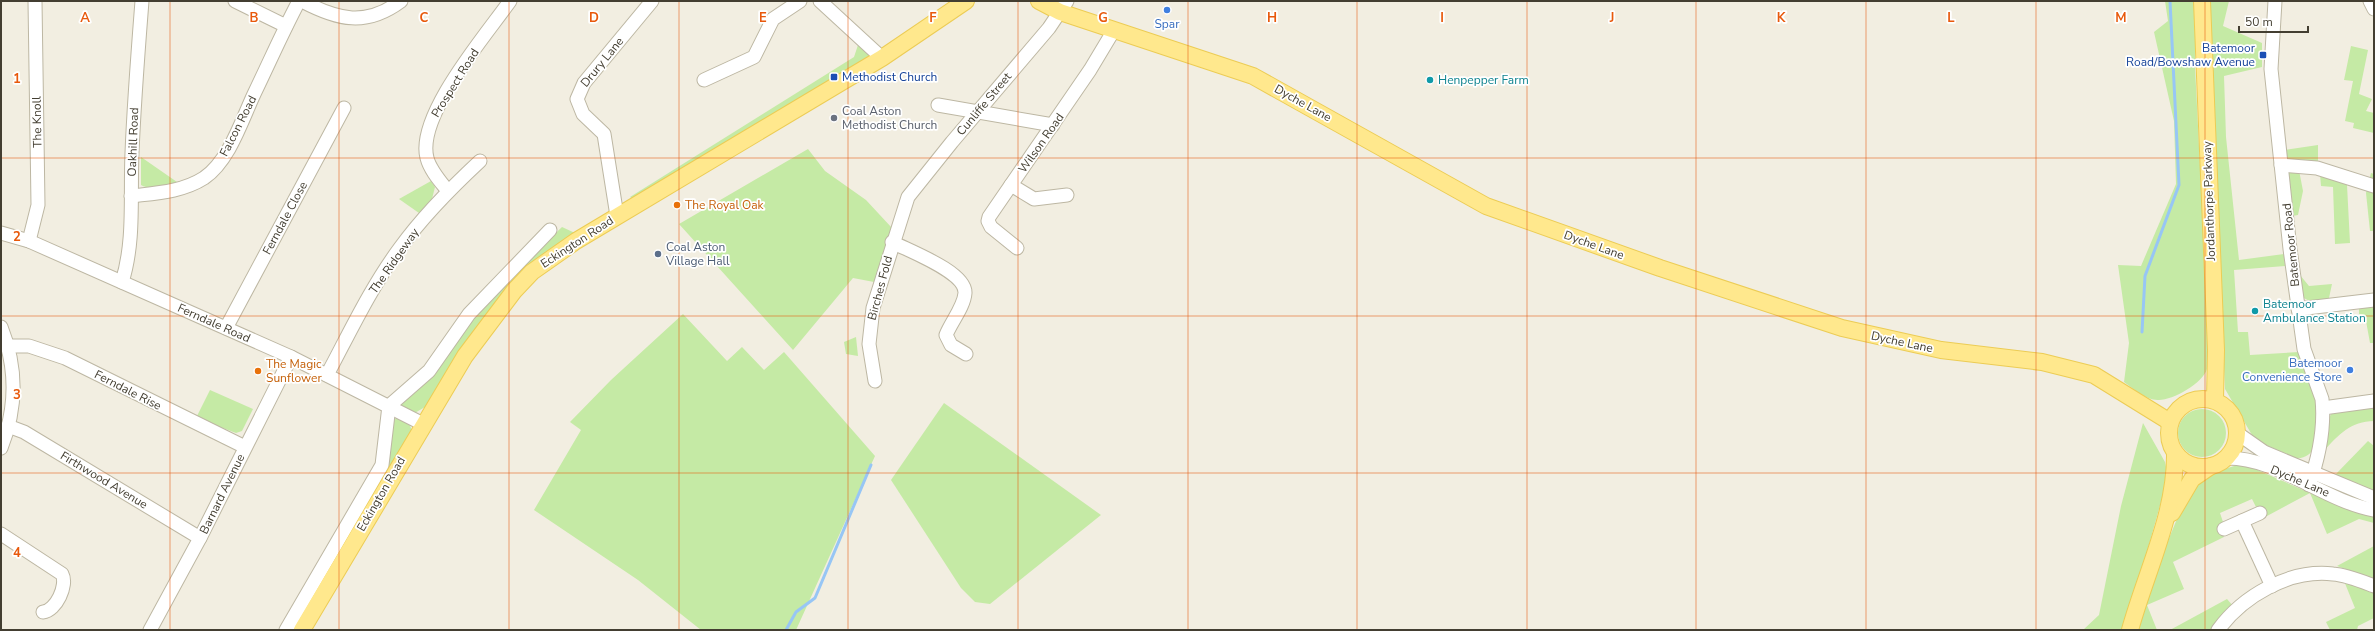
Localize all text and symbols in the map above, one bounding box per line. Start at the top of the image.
marker: Spar [1162,5,1172,15]
scale bar [2239,8,2308,34]
text: A [80,9,90,27]
text: B [250,9,259,27]
text: C [420,9,429,27]
text: D [589,9,599,27]
text: E [759,9,767,27]
text: F [929,9,937,27]
text: G [1098,9,1108,27]
text: H [1267,9,1277,27]
text: I [1440,9,1444,27]
text: J [1609,9,1614,27]
text: K [1777,9,1786,27]
text: L [1947,9,1955,27]
text: M [2115,9,2127,27]
text: 50 m [2245,14,2273,30]
place label: Spar [1154,16,1180,32]
street label: Drury Lane [577,34,627,90]
place label: Batemoor Road/Bowshaw Avenue [2126,40,2256,70]
street label: Prospect Road [427,46,483,120]
marker: Batemoor Road/Bowshaw Avenue [2258,50,2268,60]
place label: Methodist Church [842,69,937,85]
street label: Cunliffe Street [953,69,1016,139]
text: 1 [13,70,21,88]
marker: Methodist Church [829,72,839,82]
place label: Henpepper Farm [1438,72,1529,88]
marker: Henpepper Farm [1425,75,1435,85]
street label: Dyche Lane [1272,81,1334,125]
street label: Falcon Road [216,93,260,159]
street label: The Knoll [29,96,45,148]
place label: Coal Aston Methodist Church [842,103,937,133]
street label: Oakhill Road [124,107,142,177]
street label: Wilson Road [1014,110,1068,176]
marker: Coal Aston Methodist Church [829,113,839,123]
street label: Jordanthorpe Parkway [2199,140,2219,262]
street label: Ferndale Close [259,179,311,257]
place label: The Royal Oak [685,197,765,213]
marker: The Royal Oak [672,200,682,210]
street label: Batemoor Road [2279,202,2303,288]
street label: Eckington Road [538,212,616,272]
street label: The Ridgeway [365,224,423,297]
street label: Dyche Lane [1562,227,1626,263]
text: 2 [13,228,21,246]
place label: Coal Aston Village Hall [665,239,730,269]
marker: Coal Aston Village Hall [653,249,663,259]
street label: Birches Fold [864,254,896,322]
place label: Batemoor Ambulance Station [2263,296,2366,326]
street label: Ferndale Road [175,300,253,346]
marker: Batemoor Ambulance Station [2250,306,2260,316]
street label: Dyche Lane [1870,328,1934,356]
place label: Batemoor Convenience Store [2242,355,2343,385]
place label: The Magic Sunflower [266,356,322,386]
marker: Batemoor Convenience Store [2345,365,2355,375]
street label: Ferndale Rise [92,366,164,414]
marker: The Magic Sunflower [253,366,263,376]
text: 3 [13,386,21,404]
street label: Firthwood Avenue [57,448,151,512]
street label: Barnard Avenue [196,451,248,537]
street label: Eckington Road [353,454,409,534]
street label: Dyche Lane [2268,461,2332,501]
text: 4 [13,544,21,562]

